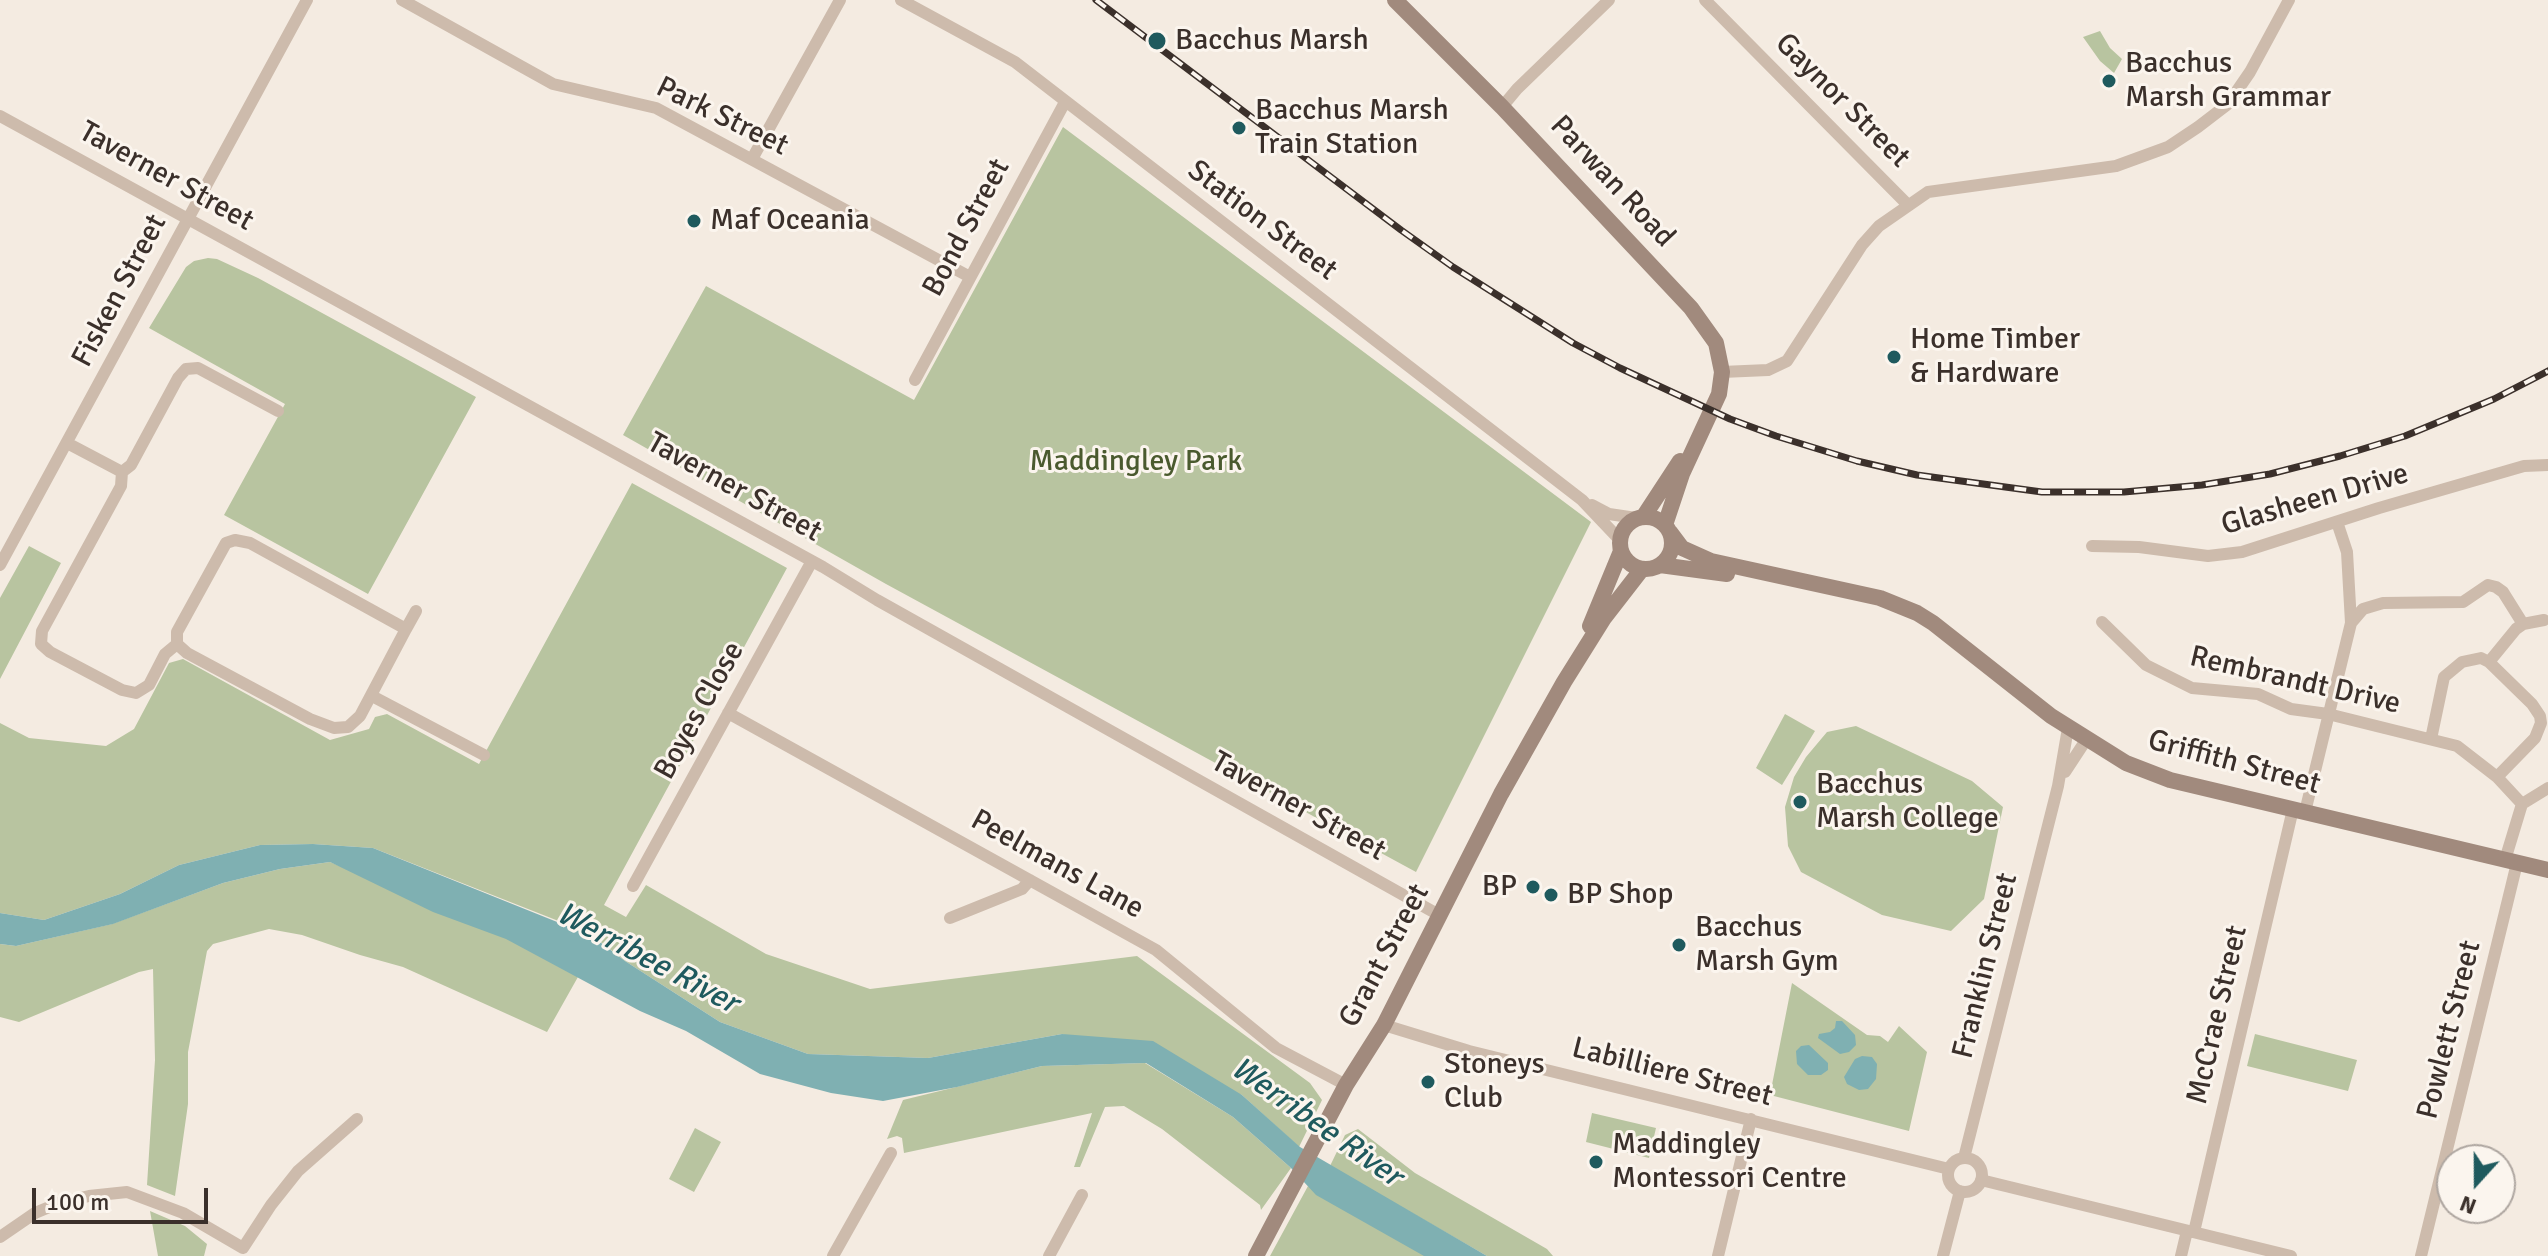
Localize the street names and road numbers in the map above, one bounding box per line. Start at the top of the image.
street label: Gaynor Street [1767,26,1917,176]
street label: Park Street [650,70,794,164]
street label: Parwan Road [1542,109,1682,255]
street label: Taverner Street [73,114,259,240]
street label: Bond Street [916,153,1018,303]
street label: Station Street [1180,153,1344,289]
street label: Fisken Street [65,209,175,373]
street label: Taverner Street [641,425,827,551]
street label: Glasheen Drive [2217,456,2413,544]
street label: Boyes Close [647,636,753,786]
street label: Rembrandt Drive [2186,639,2404,723]
street label: Griffith Street [2144,723,2324,803]
street label: Taverner Street [1205,744,1391,870]
street label: Peelmans Lane [964,803,1150,927]
street label: Franklin Street [1946,870,2026,1062]
street label: Grant Street [1332,878,1438,1034]
street label: McCrae Street [2180,922,2256,1108]
street label: Powlett Street [2410,937,2490,1123]
street label: Labilliere Street [1568,1031,1776,1115]

